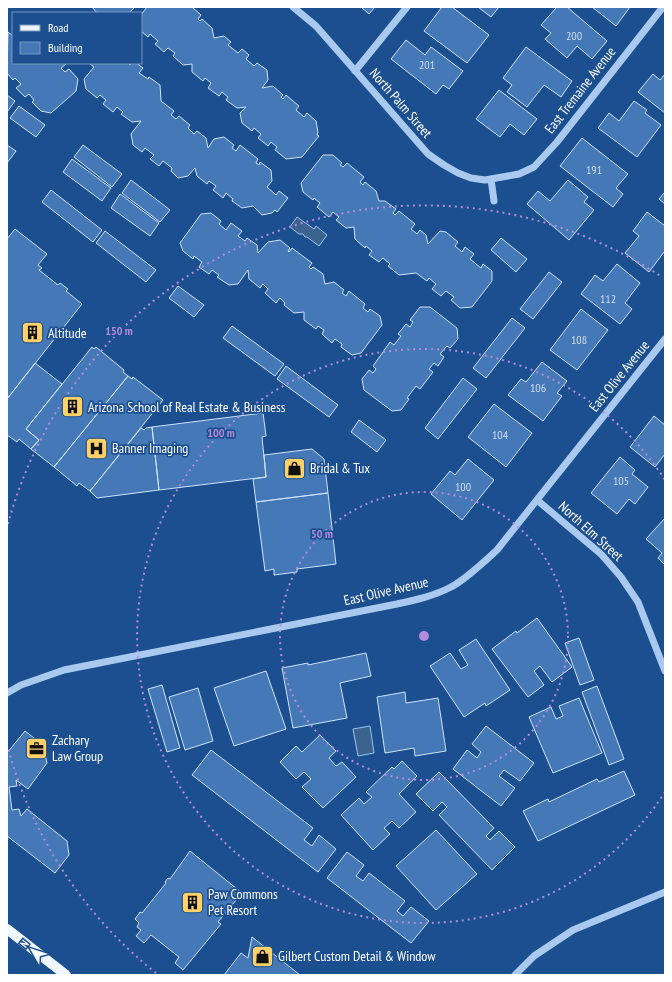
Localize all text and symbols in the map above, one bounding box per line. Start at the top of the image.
legend [12,12,142,64]
text: Road [48,20,68,35]
house number: 200 [566,28,582,43]
text: Building [48,40,83,55]
street label: East Tremaine Avenue [541,43,620,137]
house number: 201 [419,57,435,72]
street label: North Palm Street [366,64,436,142]
house number: 191 [586,162,602,177]
house number: 112 [600,291,616,306]
building icon: Altitude [20,320,46,346]
text: 150 m [105,323,133,338]
place label: Altitude [48,324,87,342]
house number: 108 [571,332,587,347]
street label: East Olive Avenue [585,337,653,415]
house number: 106 [530,380,546,395]
building icon: Arizona School of Real Estate & Business [60,394,86,420]
place label: Arizona School of Real Estate & Business [88,398,286,416]
text: 100 m [207,425,235,440]
house number: 104 [492,427,509,442]
hospital icon: Banner Imaging [84,435,110,461]
place label: Banner Imaging [112,439,188,457]
shop icon: Bridal & Tux [282,455,308,481]
place label: Bridal & Tux [310,459,370,477]
house number: 105 [613,473,629,488]
house number: 100 [455,479,471,494]
street label: North Elm Street [555,497,627,565]
text: 50 m [311,526,333,541]
street label: East Olive Avenue [342,572,430,609]
centre of rings [417,629,431,643]
place label: Zachary Law Group [52,731,103,765]
office icon: Zachary Law Group [23,735,49,761]
place label: Paw Commons Pet Resort [208,885,278,919]
building icon: Paw Commons Pet Resort [180,889,206,915]
north arrow [12,930,52,970]
text: N [17,937,32,950]
shop icon: Gilbert Custom Detail & Window [249,943,275,969]
place label: Gilbert Custom Detail & Window [278,947,436,965]

